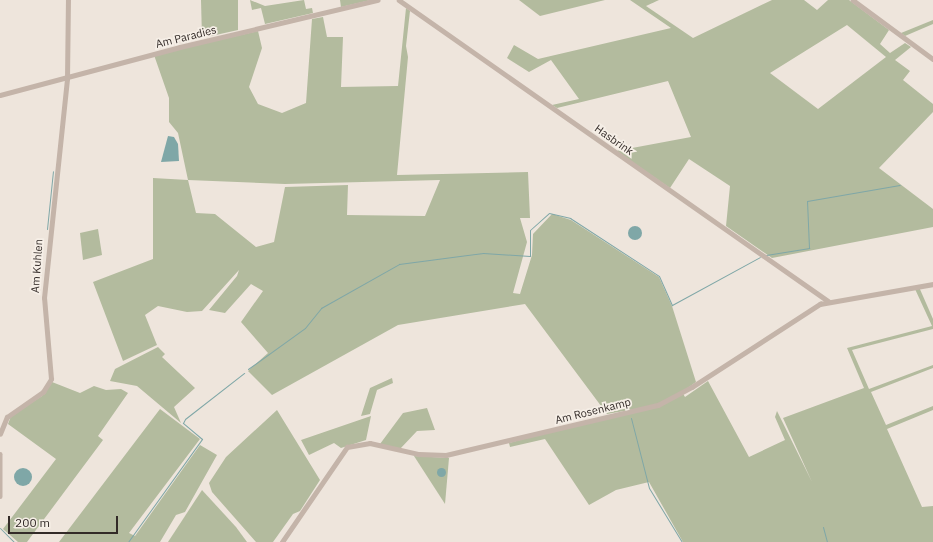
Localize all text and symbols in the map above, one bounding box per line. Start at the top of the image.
street label: Am Paradies [154,23,218,51]
street label: Hasbrink [592,122,636,158]
street label: Am Kuhlen [29,239,45,293]
street label: Am Rosenkamp [554,395,632,427]
scale bar [10,508,120,534]
text: 200 m [15,515,50,530]

